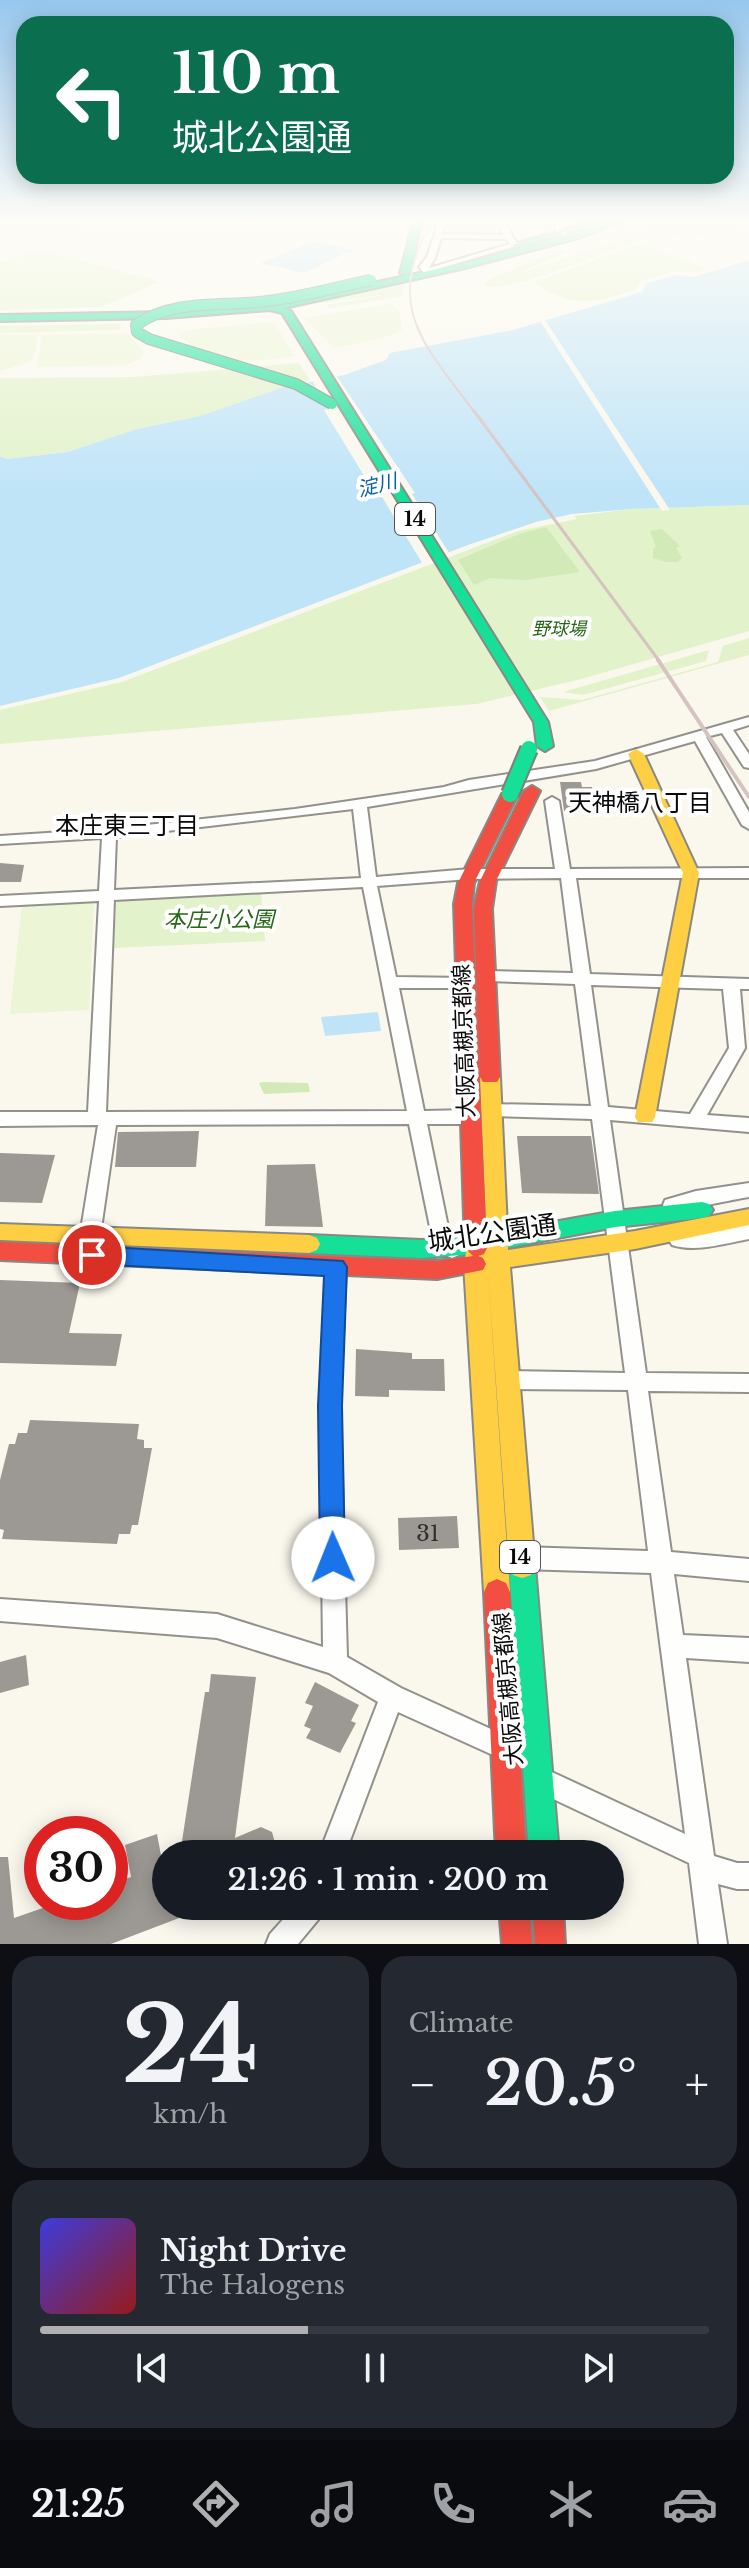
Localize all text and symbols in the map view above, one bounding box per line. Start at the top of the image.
text: 110 m [172,39,340,108]
icon: left [40,48,144,152]
text: 城北公園通 [172,115,352,160]
water label: 淀川 [355,468,401,501]
road number: 14 [395,503,435,535]
park label: 野球場 [532,618,588,640]
district label: 天神橋八丁目 [568,788,712,817]
district label: 本庄東三丁目 [55,811,199,840]
park label: 本庄小公園 [164,906,277,933]
street label: 大阪高槻京都線 [448,964,480,1118]
street label: 城北公園通 [425,1208,559,1258]
pin [58,1221,126,1289]
icon: arrive [70,1233,114,1277]
position arrow [291,1516,375,1600]
house number: 31 [416,1520,440,1547]
road number: 14 [500,1541,540,1573]
street label: 大阪高槻京都線 [488,1611,528,1767]
speed limit sign: 30 [24,1816,128,1920]
text: 21:26 · 1 min · 200 m [228,1861,548,1898]
text: 24 [122,1981,259,2110]
text: Climate [409,2007,514,2039]
text: 20.5° [484,2047,637,2121]
text: − [409,2057,436,2112]
text: + [685,2057,709,2112]
text: km/h [153,2098,227,2130]
text: Night Drive [160,2232,346,2269]
text: The Halogens [160,2269,345,2301]
icon: previous [130,2346,174,2390]
icon: pause [353,2346,397,2390]
icon: next [576,2346,620,2390]
icon: directions [188,2476,244,2532]
icon: music [306,2476,362,2532]
icon: phone [425,2476,481,2532]
icon: climate [543,2476,599,2532]
icon: car [662,2476,718,2532]
text: 21:25 [31,2482,125,2527]

